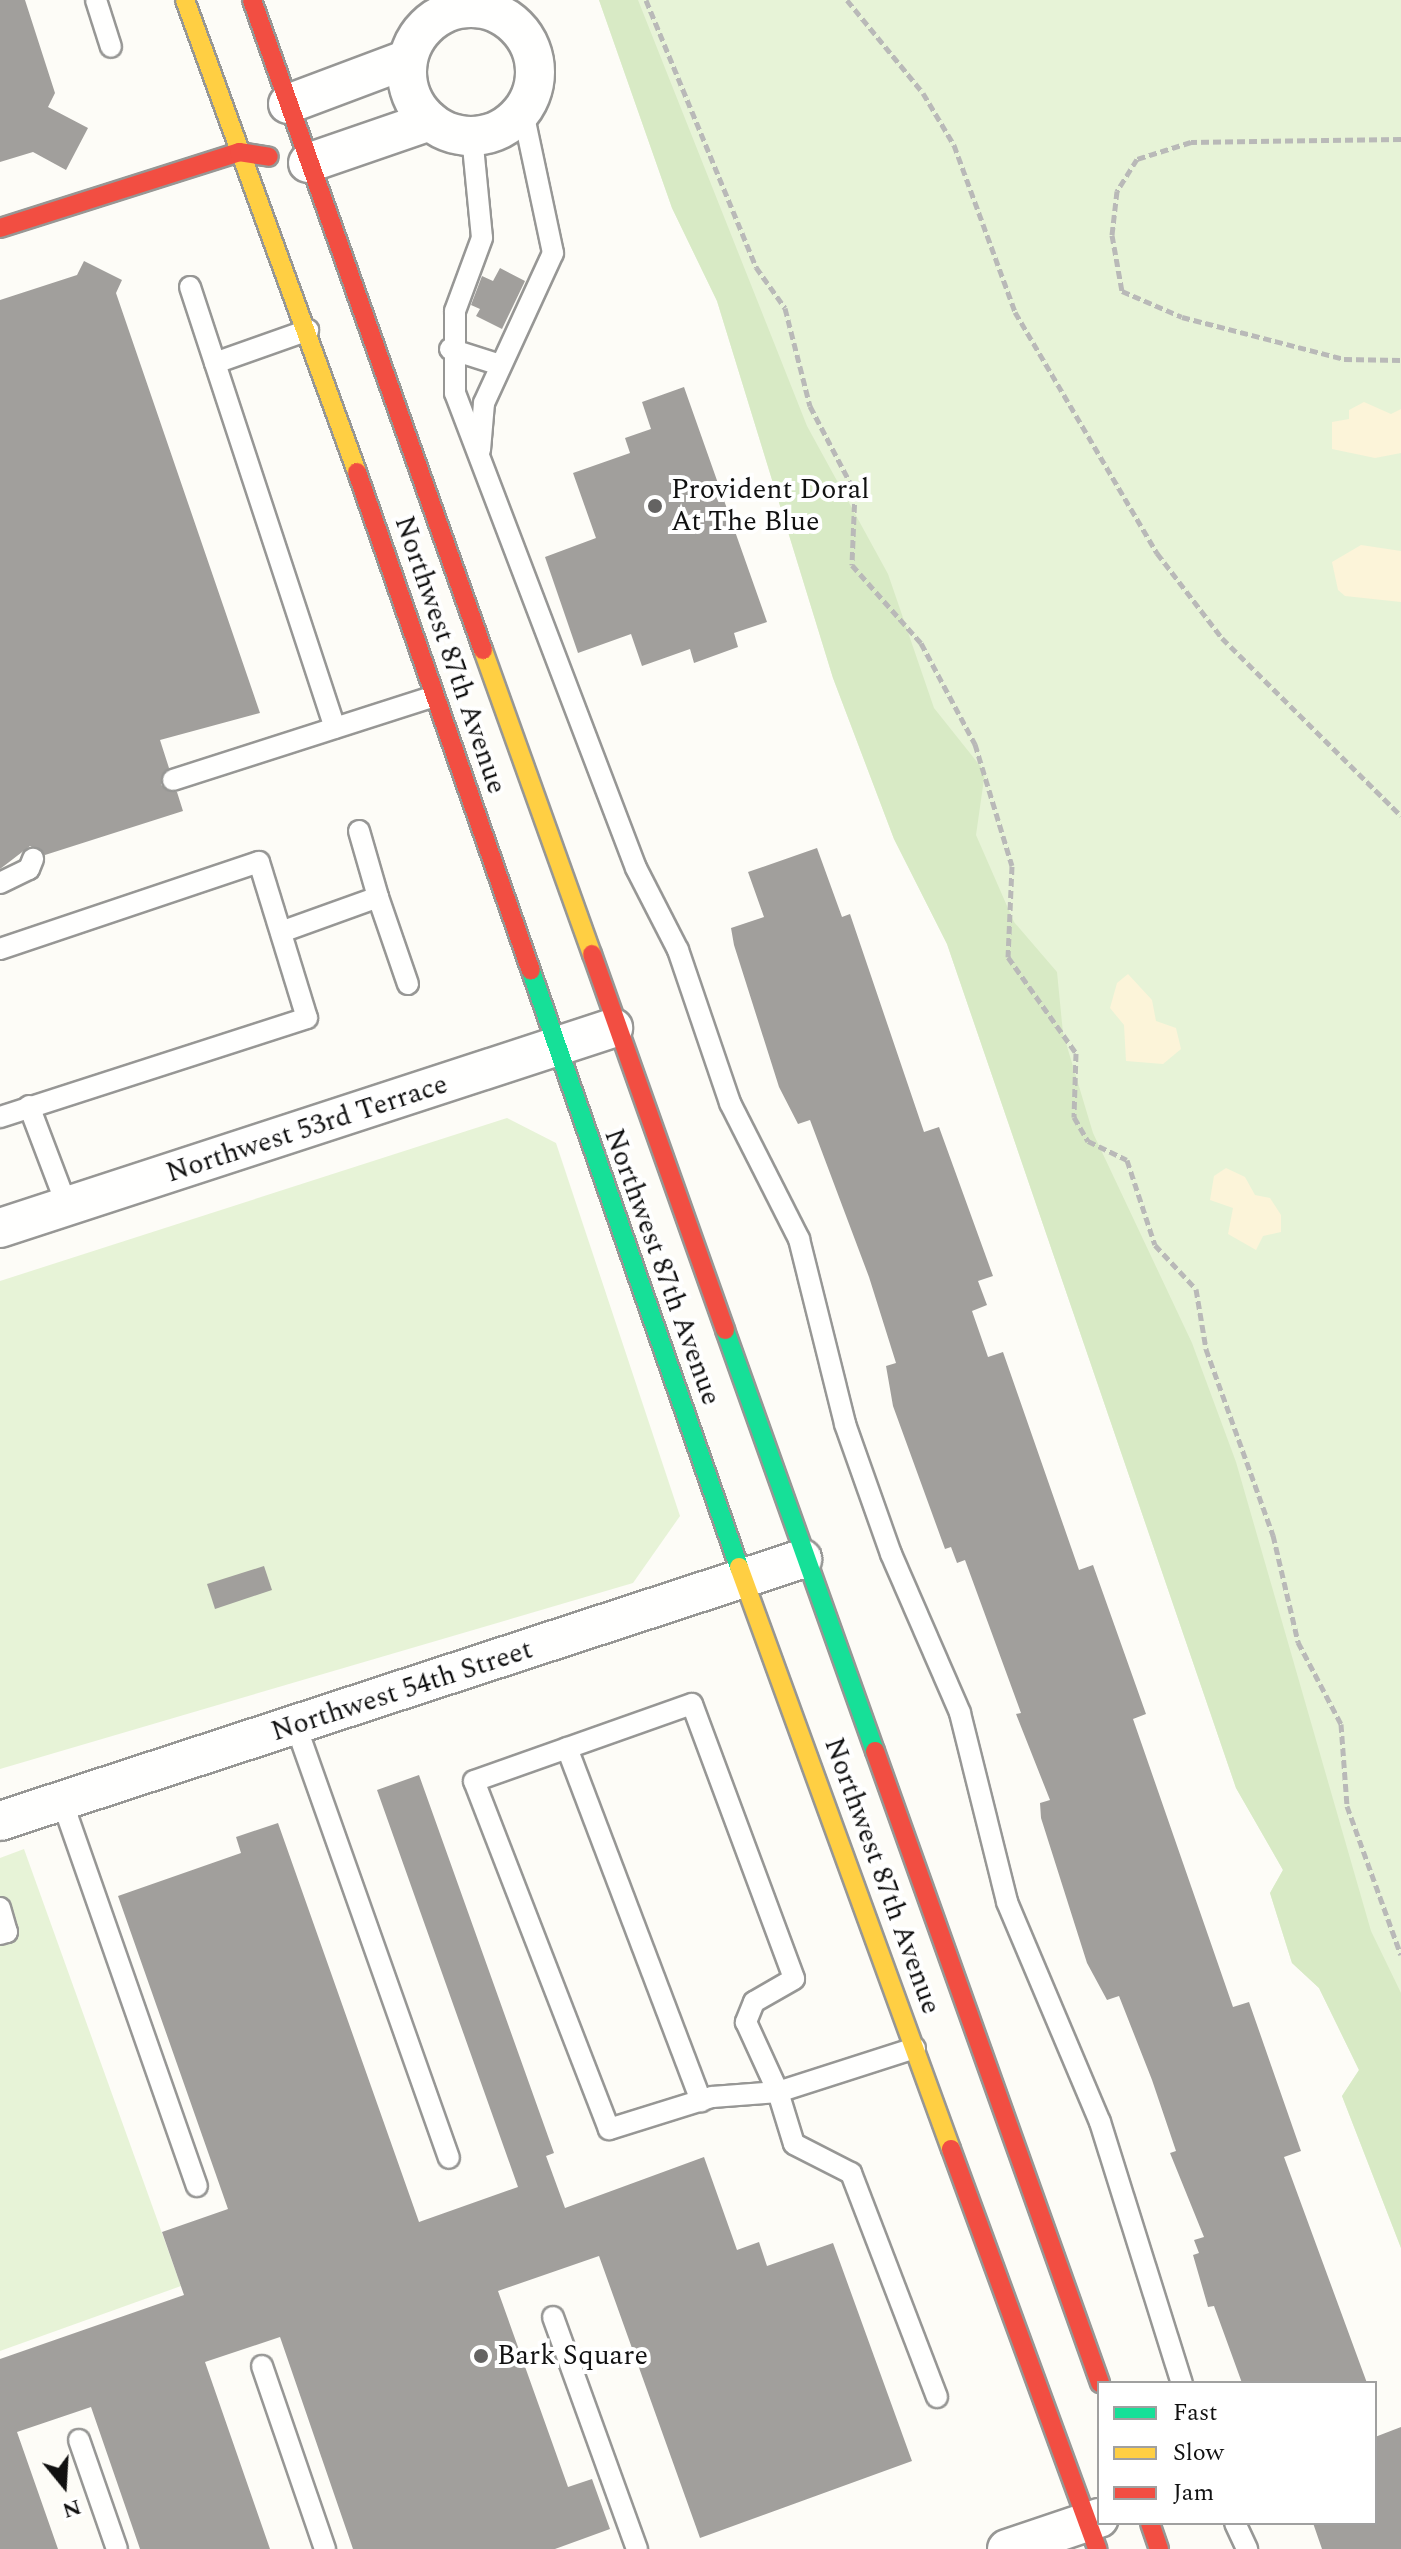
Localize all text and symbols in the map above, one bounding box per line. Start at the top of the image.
place label: Provident Doral At The Blue [671,473,869,539]
marker: Provident Doral At The Blue [646,497,664,515]
street label: Northwest 87th Avenue [387,512,513,798]
street label: Northwest 53rd Terrace [162,1068,452,1190]
street label: Northwest 87th Avenue [596,1124,728,1410]
street label: Northwest 54th Street [267,1633,537,1749]
street label: Northwest 87th Avenue [816,1733,948,2019]
place label: Bark Square [497,2339,648,2373]
marker: Bark Square [472,2347,490,2365]
legend [1097,2381,1377,2525]
text: Fast [1173,2395,1218,2431]
text: Slow [1173,2435,1224,2471]
north arrow [24,2445,104,2525]
text: Jam [1173,2475,1214,2511]
text: N [58,2490,85,2527]

